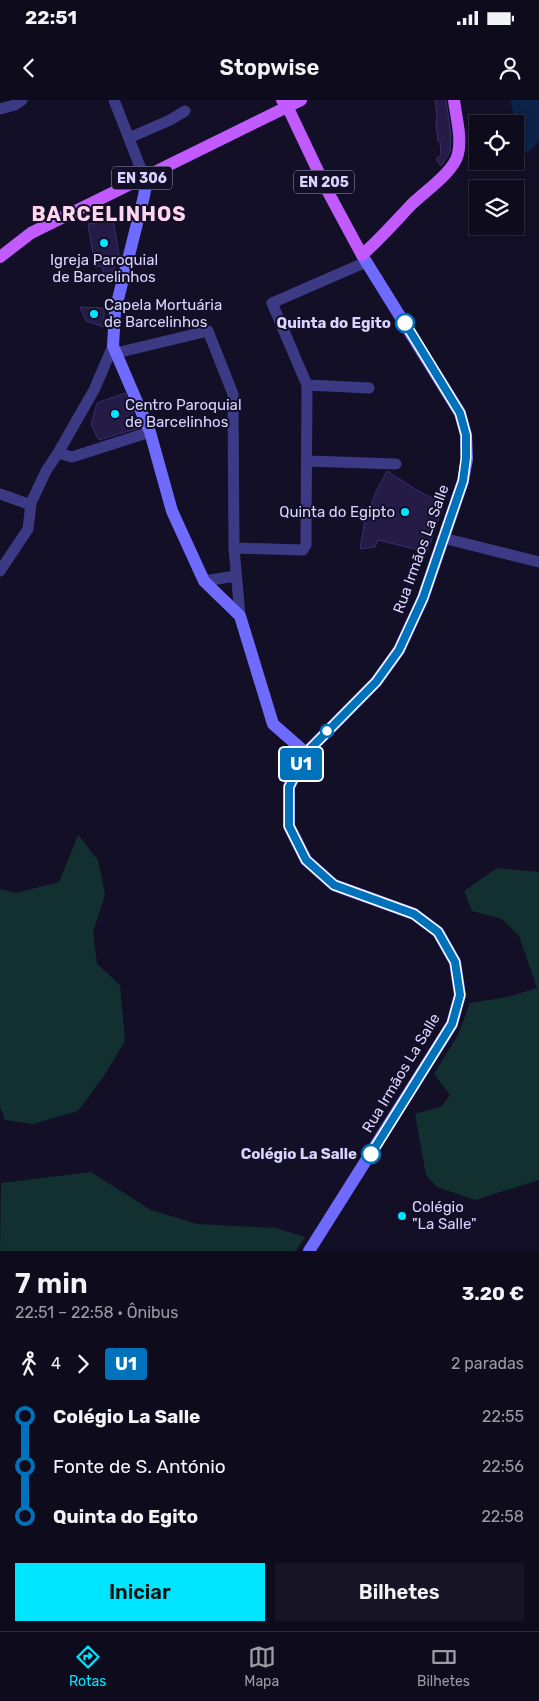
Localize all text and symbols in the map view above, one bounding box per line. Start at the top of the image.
text: 22:51 [25,6,77,29]
icon: back [15,54,43,82]
text: Stopwise [220,54,319,81]
icon: person [496,54,524,82]
map controls [469,115,524,235]
button: locate [469,115,524,170]
road number: EN 306 [112,166,172,190]
road number: EN 205 [294,170,354,194]
button: layers [469,180,524,235]
district label: BARCELINHOS [32,202,186,226]
marker: Igreja Paroquial de Barcelinhos [98,237,110,249]
place label: Igreja Paroquial de Barcelinhos [50,251,158,286]
place label: Capela Mortuária de Barcelinhos [104,296,222,331]
marker: Capela Mortuária de Barcelinhos [88,308,100,320]
marker: Quinta do Egito [395,313,415,333]
place label: Quinta do Egito [276,314,391,332]
place label: Centro Paroquial de Barcelinhos [125,396,242,431]
marker: Centro Paroquial de Barcelinhos [109,408,121,420]
street label: Rua Irmãos La Salle [389,482,453,616]
place label: Quinta do Egipto [279,503,395,521]
marker: Quinta do Egipto [399,506,411,518]
unlabelled marker [320,724,334,738]
line badge: U1 [278,748,324,780]
text: U1 [290,753,312,775]
street label: Rua Irmãos La Salle [358,1010,444,1136]
marker: Colégio La Salle [361,1144,381,1164]
place label: Colégio La Salle [241,1145,357,1163]
place label: Colégio "La Salle" [412,1198,477,1233]
marker: Colégio "La Salle" [396,1210,408,1222]
text: 7 min [15,1267,88,1300]
text: 3.20 € [462,1282,524,1305]
text: 22:51 – 22:58 · Ônibus [15,1303,178,1322]
icon: walk [15,1350,43,1378]
icon: forward [69,1350,97,1378]
text: U1 [115,1353,137,1375]
text: 4 [51,1354,61,1373]
text: 2 paradas [451,1354,524,1373]
text: Colégio La Salle [53,1405,200,1428]
text: 22:55 [482,1407,524,1426]
text: Fonte de S. António [53,1455,226,1478]
text: 22:56 [482,1457,524,1476]
text: Quinta do Egito [53,1505,198,1528]
text: 22:58 [481,1507,524,1526]
button: Iniciar [15,1563,265,1621]
button: Bilhetes [275,1563,524,1621]
tab: Rotas [69,1643,106,1690]
tab: Mapa [244,1643,279,1690]
tab: Bilhetes [417,1643,470,1690]

